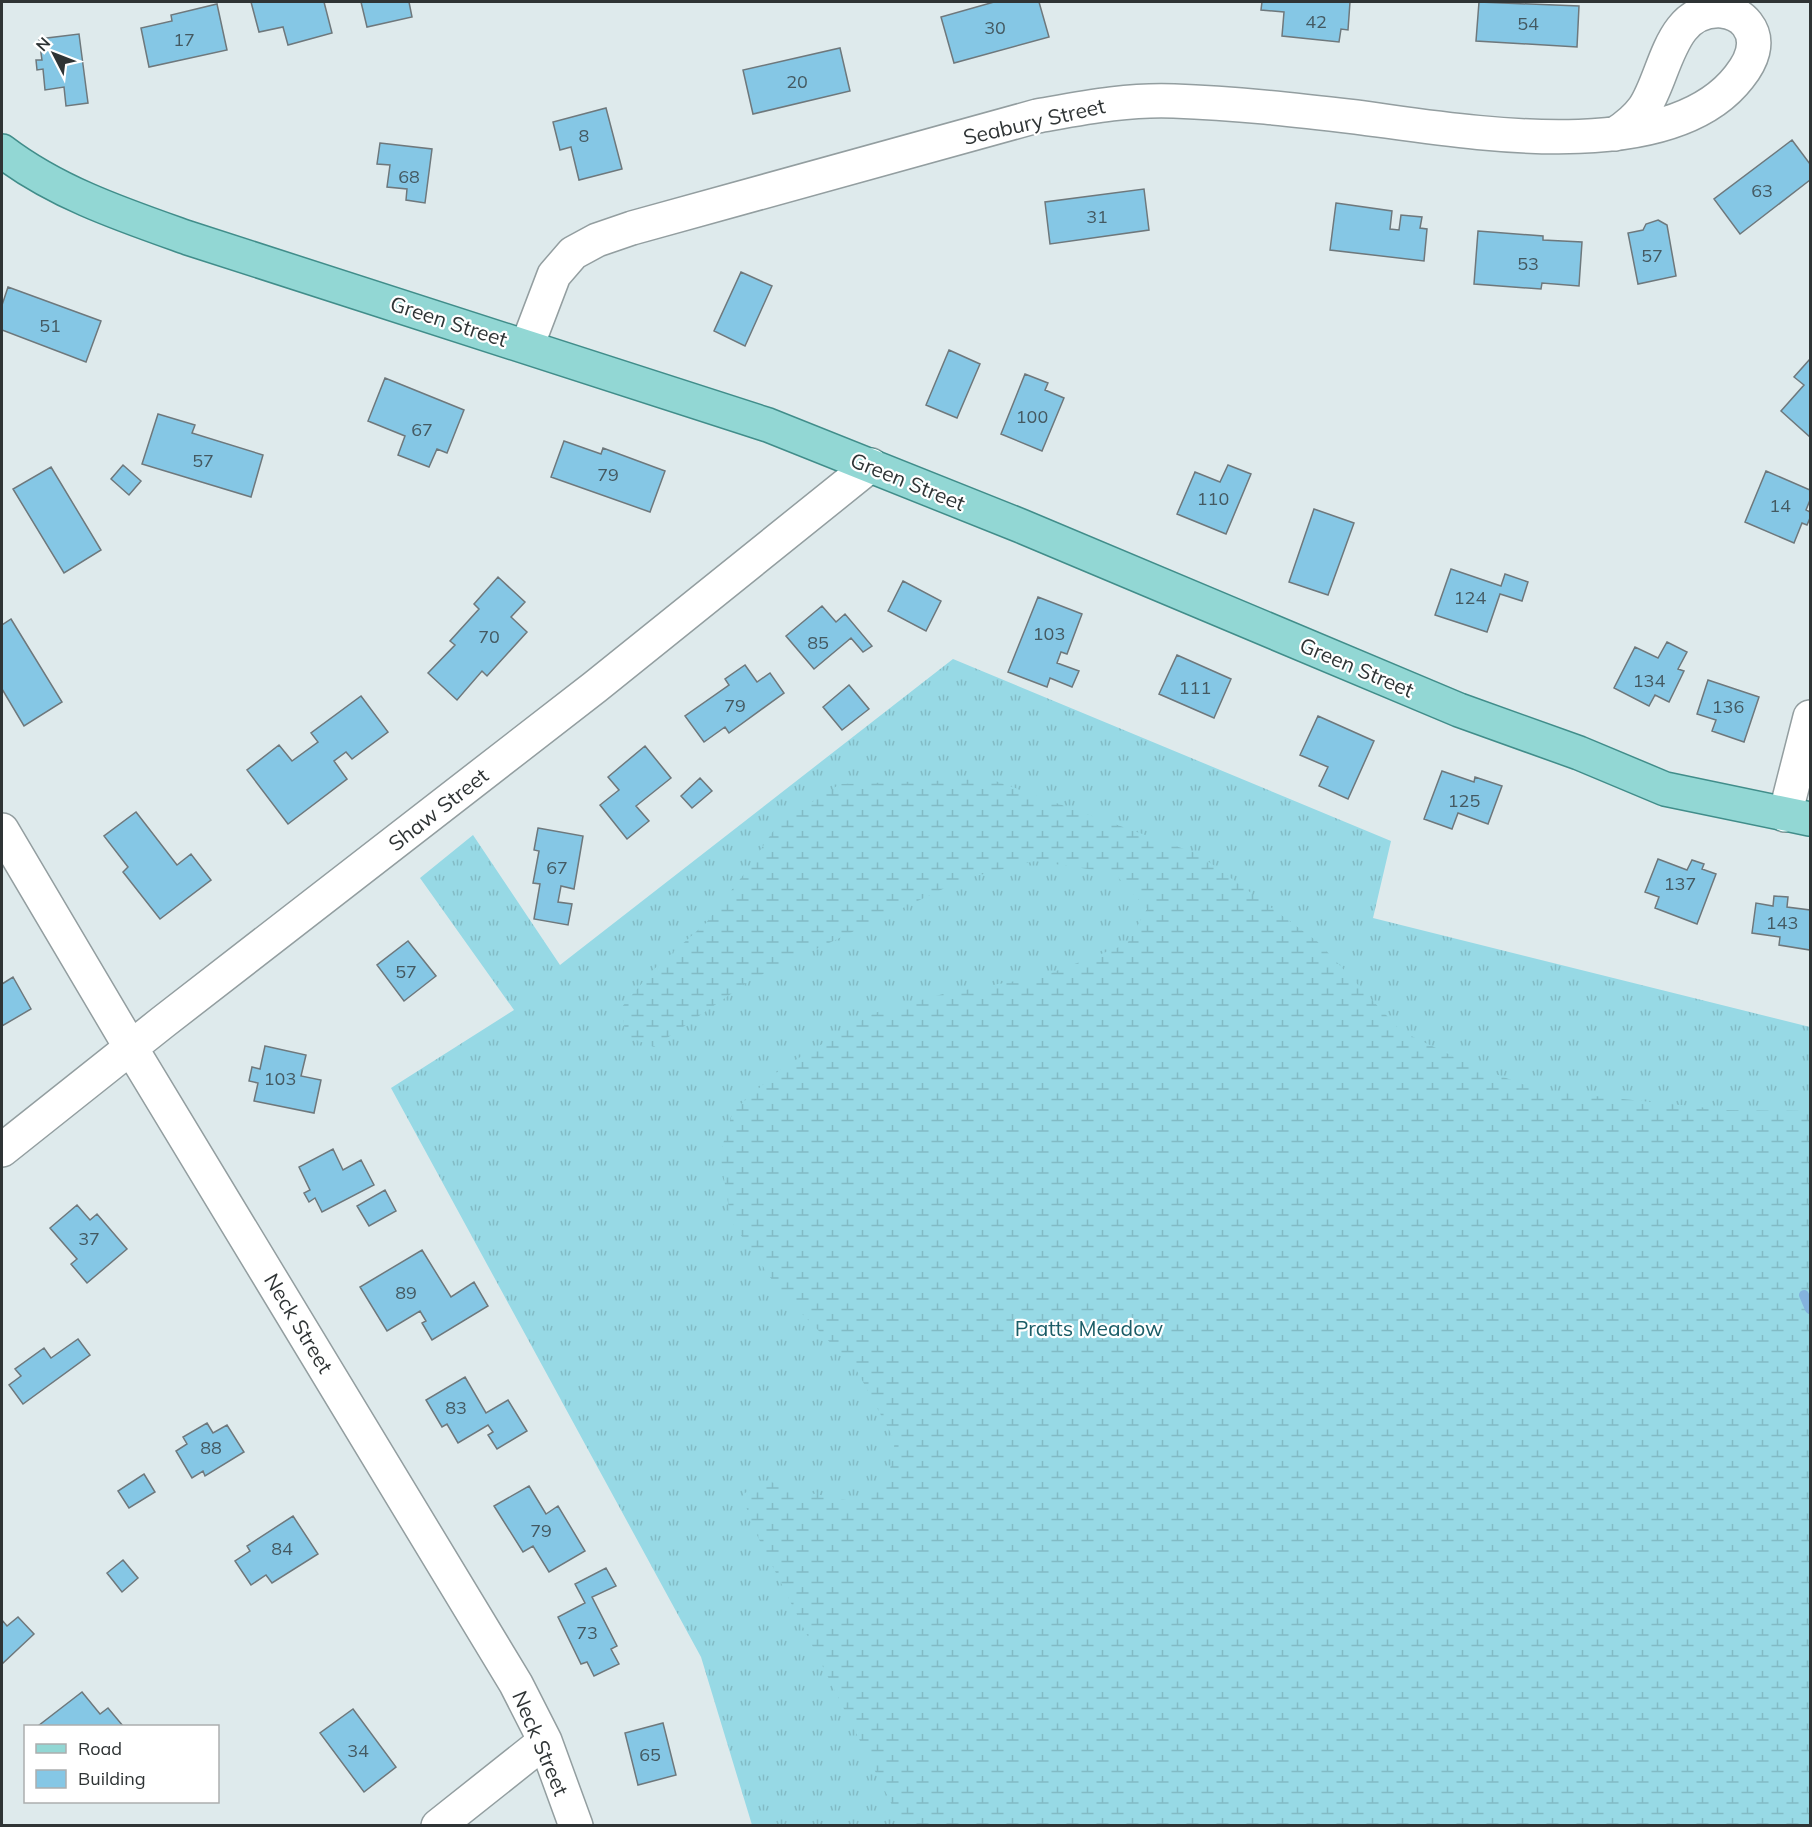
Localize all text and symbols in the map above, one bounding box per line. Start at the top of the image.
house number: 42 [1305,10,1327,33]
house number: 54 [1517,12,1539,35]
house number: 30 [984,16,1006,39]
north arrow [24,24,84,84]
house number: 17 [173,28,195,51]
text: N [31,33,54,55]
house number: 20 [786,70,808,93]
street label: Seabury Street [961,92,1107,150]
house number: 8 [579,124,589,147]
house number: 68 [398,165,420,188]
house number: 63 [1751,179,1773,202]
house number: 31 [1086,205,1108,228]
house number: 57 [1641,244,1663,267]
house number: 53 [1517,252,1539,275]
street label: Green Street [387,290,511,352]
house number: 51 [39,314,61,337]
house number: 100 [1016,405,1048,428]
house number: 67 [411,418,433,441]
street label: Green Street [847,446,969,516]
house number: 57 [192,449,214,472]
house number: 79 [597,463,619,486]
house number: 110 [1197,487,1229,510]
house number: 14 [1769,494,1791,517]
house number: 124 [1454,586,1486,609]
house number: 103 [1033,622,1065,645]
house number: 70 [478,625,500,648]
house number: 85 [807,631,829,654]
street label: Green Street [1296,631,1418,703]
house number: 134 [1633,669,1665,692]
house number: 111 [1179,676,1211,699]
house number: 79 [724,694,746,717]
house number: 136 [1712,695,1744,718]
street label: Shaw Street [383,762,493,856]
house number: 125 [1448,789,1480,812]
house number: 67 [546,856,568,879]
house number: 137 [1664,872,1696,895]
house number: 143 [1766,911,1798,934]
house number: 57 [395,960,417,983]
house number: 103 [264,1067,296,1090]
house number: 37 [78,1227,100,1250]
street label: Neck Street [259,1268,339,1378]
house number: 89 [395,1281,417,1304]
park label: Pratts Meadow [1015,1315,1163,1341]
house number: 83 [445,1396,467,1419]
house number: 88 [200,1436,222,1459]
house number: 79 [530,1519,552,1542]
house number: 84 [271,1537,293,1560]
house number: 73 [576,1621,598,1644]
street label: Neck Street [507,1686,575,1800]
legend [24,1725,219,1803]
text: Road [78,1737,122,1760]
house number: 34 [347,1739,369,1762]
house number: 65 [639,1743,661,1766]
text: Building [78,1767,146,1790]

